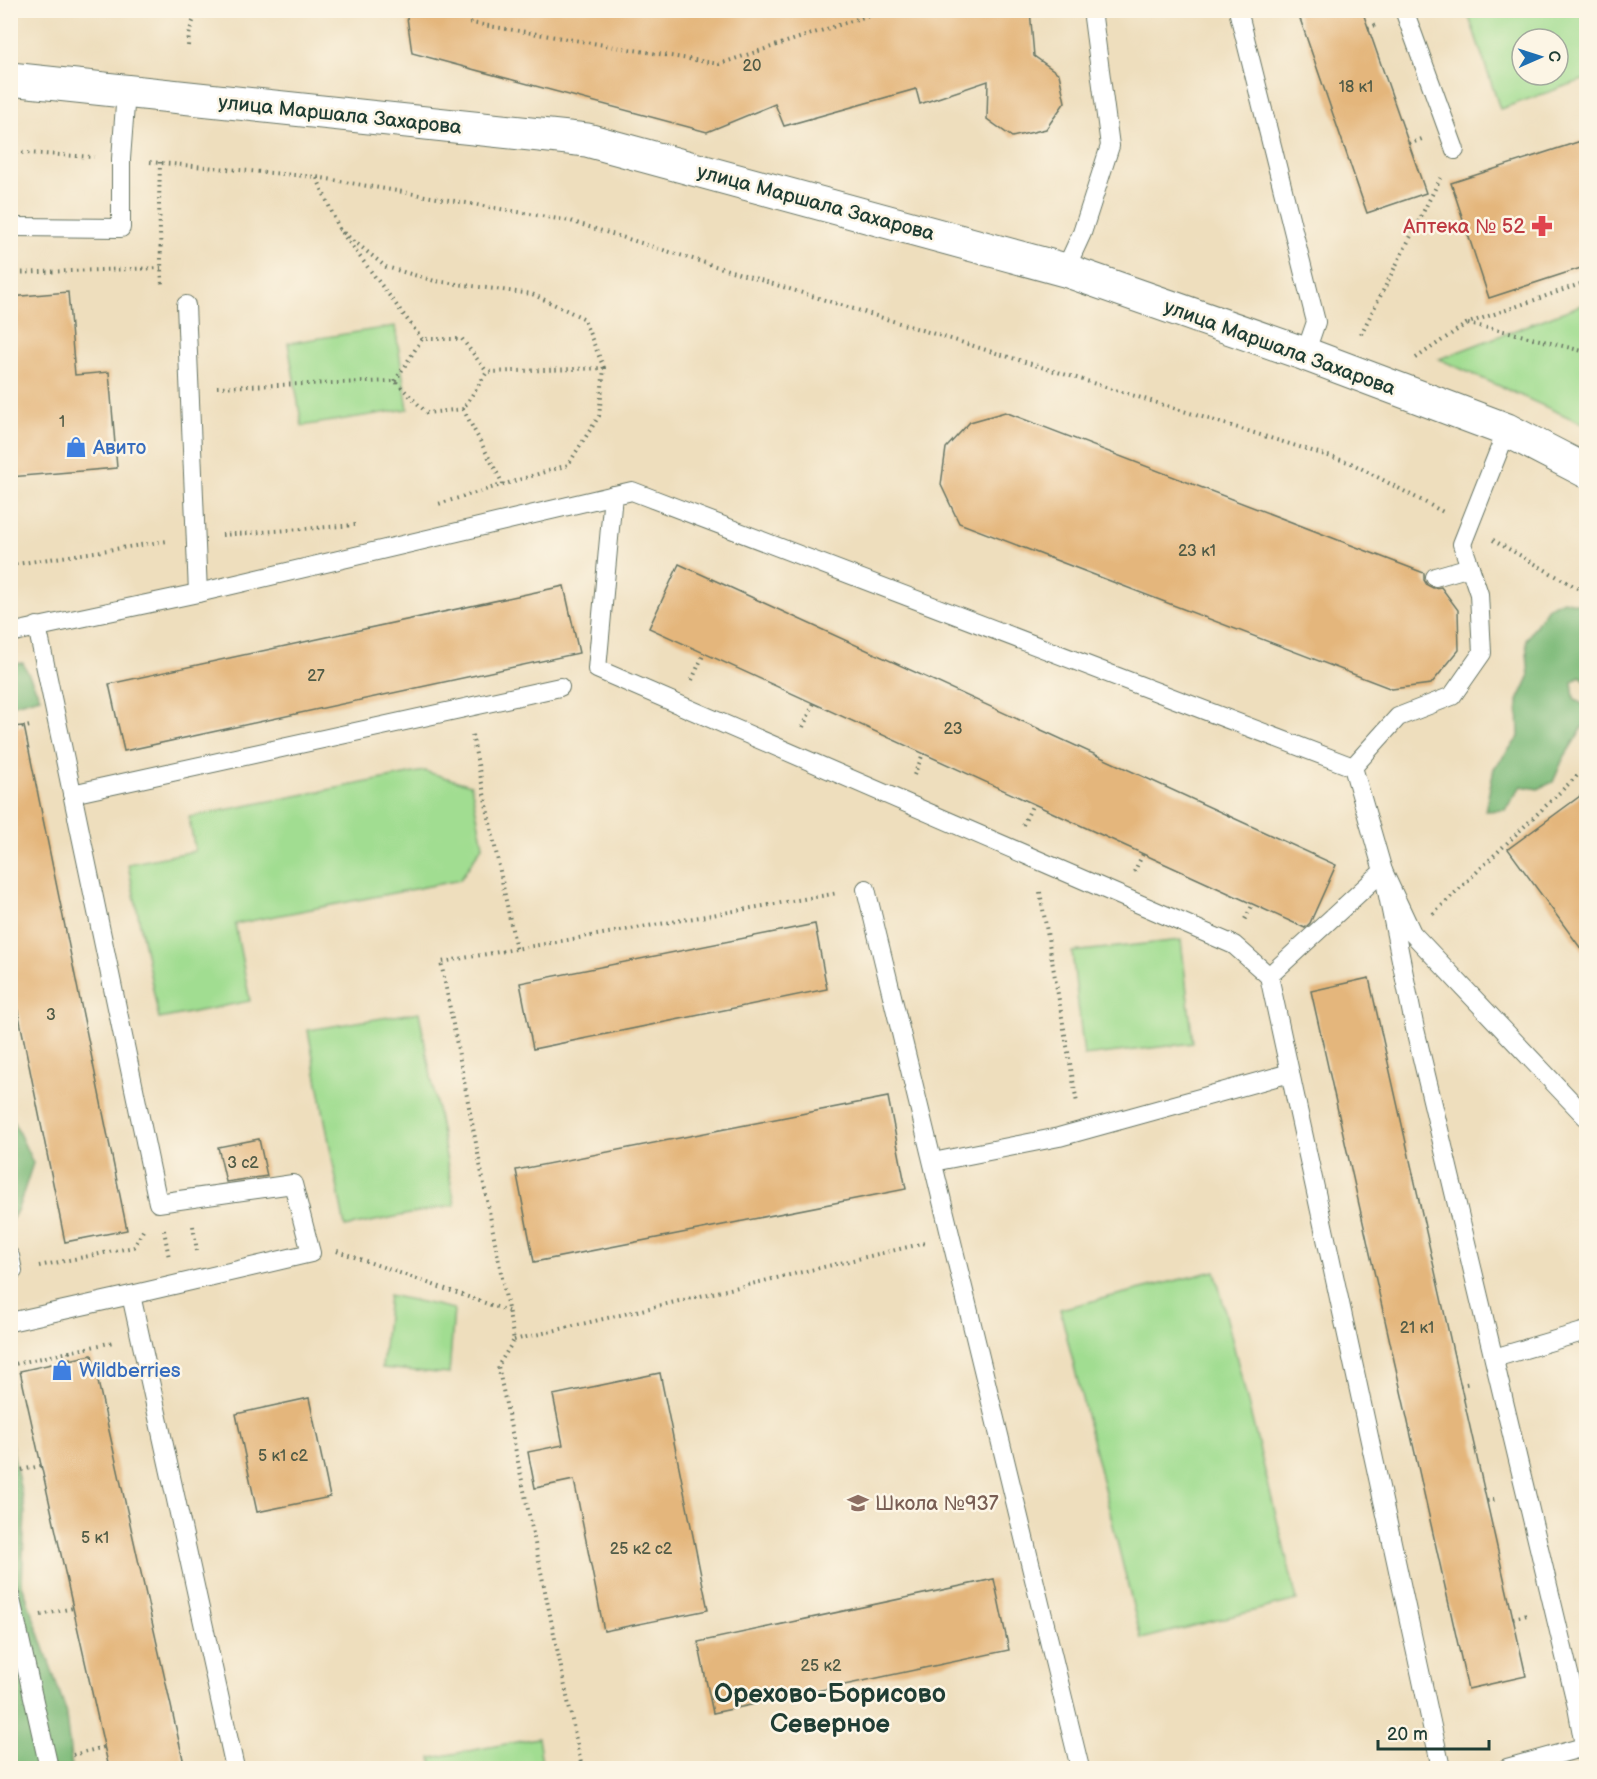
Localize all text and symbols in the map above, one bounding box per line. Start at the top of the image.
north arrow [1510,27,1570,87]
text: С [1544,50,1563,62]
house number: 20 [743,57,761,76]
house number: 18 к1 [1339,78,1373,97]
street label: улица Маршала Захарова [217,90,463,140]
street label: улица Маршала Захарова [695,160,937,246]
pharmacy icon: Аптека № 52 [1530,214,1554,238]
place label: Аптека № 52 [1402,215,1525,239]
street label: улица Маршала Захарова [1161,295,1399,401]
house number: 1 [59,413,65,432]
shop icon: Авито [64,435,88,459]
place label: Авито [92,436,146,460]
house number: 23 к1 [1178,542,1216,561]
house number: 27 [307,667,325,686]
house number: 23 [944,720,963,739]
house number: 3 [46,1006,56,1025]
house number: 3 с2 [227,1154,259,1173]
house number: 21 к1 [1400,1319,1434,1338]
shop icon: Wildberries [50,1358,74,1382]
place label: Wildberries [79,1359,181,1383]
house number: 5 к1 с2 [258,1447,308,1466]
school or university icon: Школа №937 [846,1491,870,1515]
place label: Школа №937 [875,1492,999,1516]
house number: 5 к1 [81,1529,109,1548]
house number: 25 к2 с2 [610,1540,673,1559]
house number: 25 к2 [801,1657,842,1676]
district label: Орехово-Борисово Северное [714,1679,946,1740]
scale bar [1378,1713,1489,1751]
text: 20 m [1387,1724,1428,1745]

